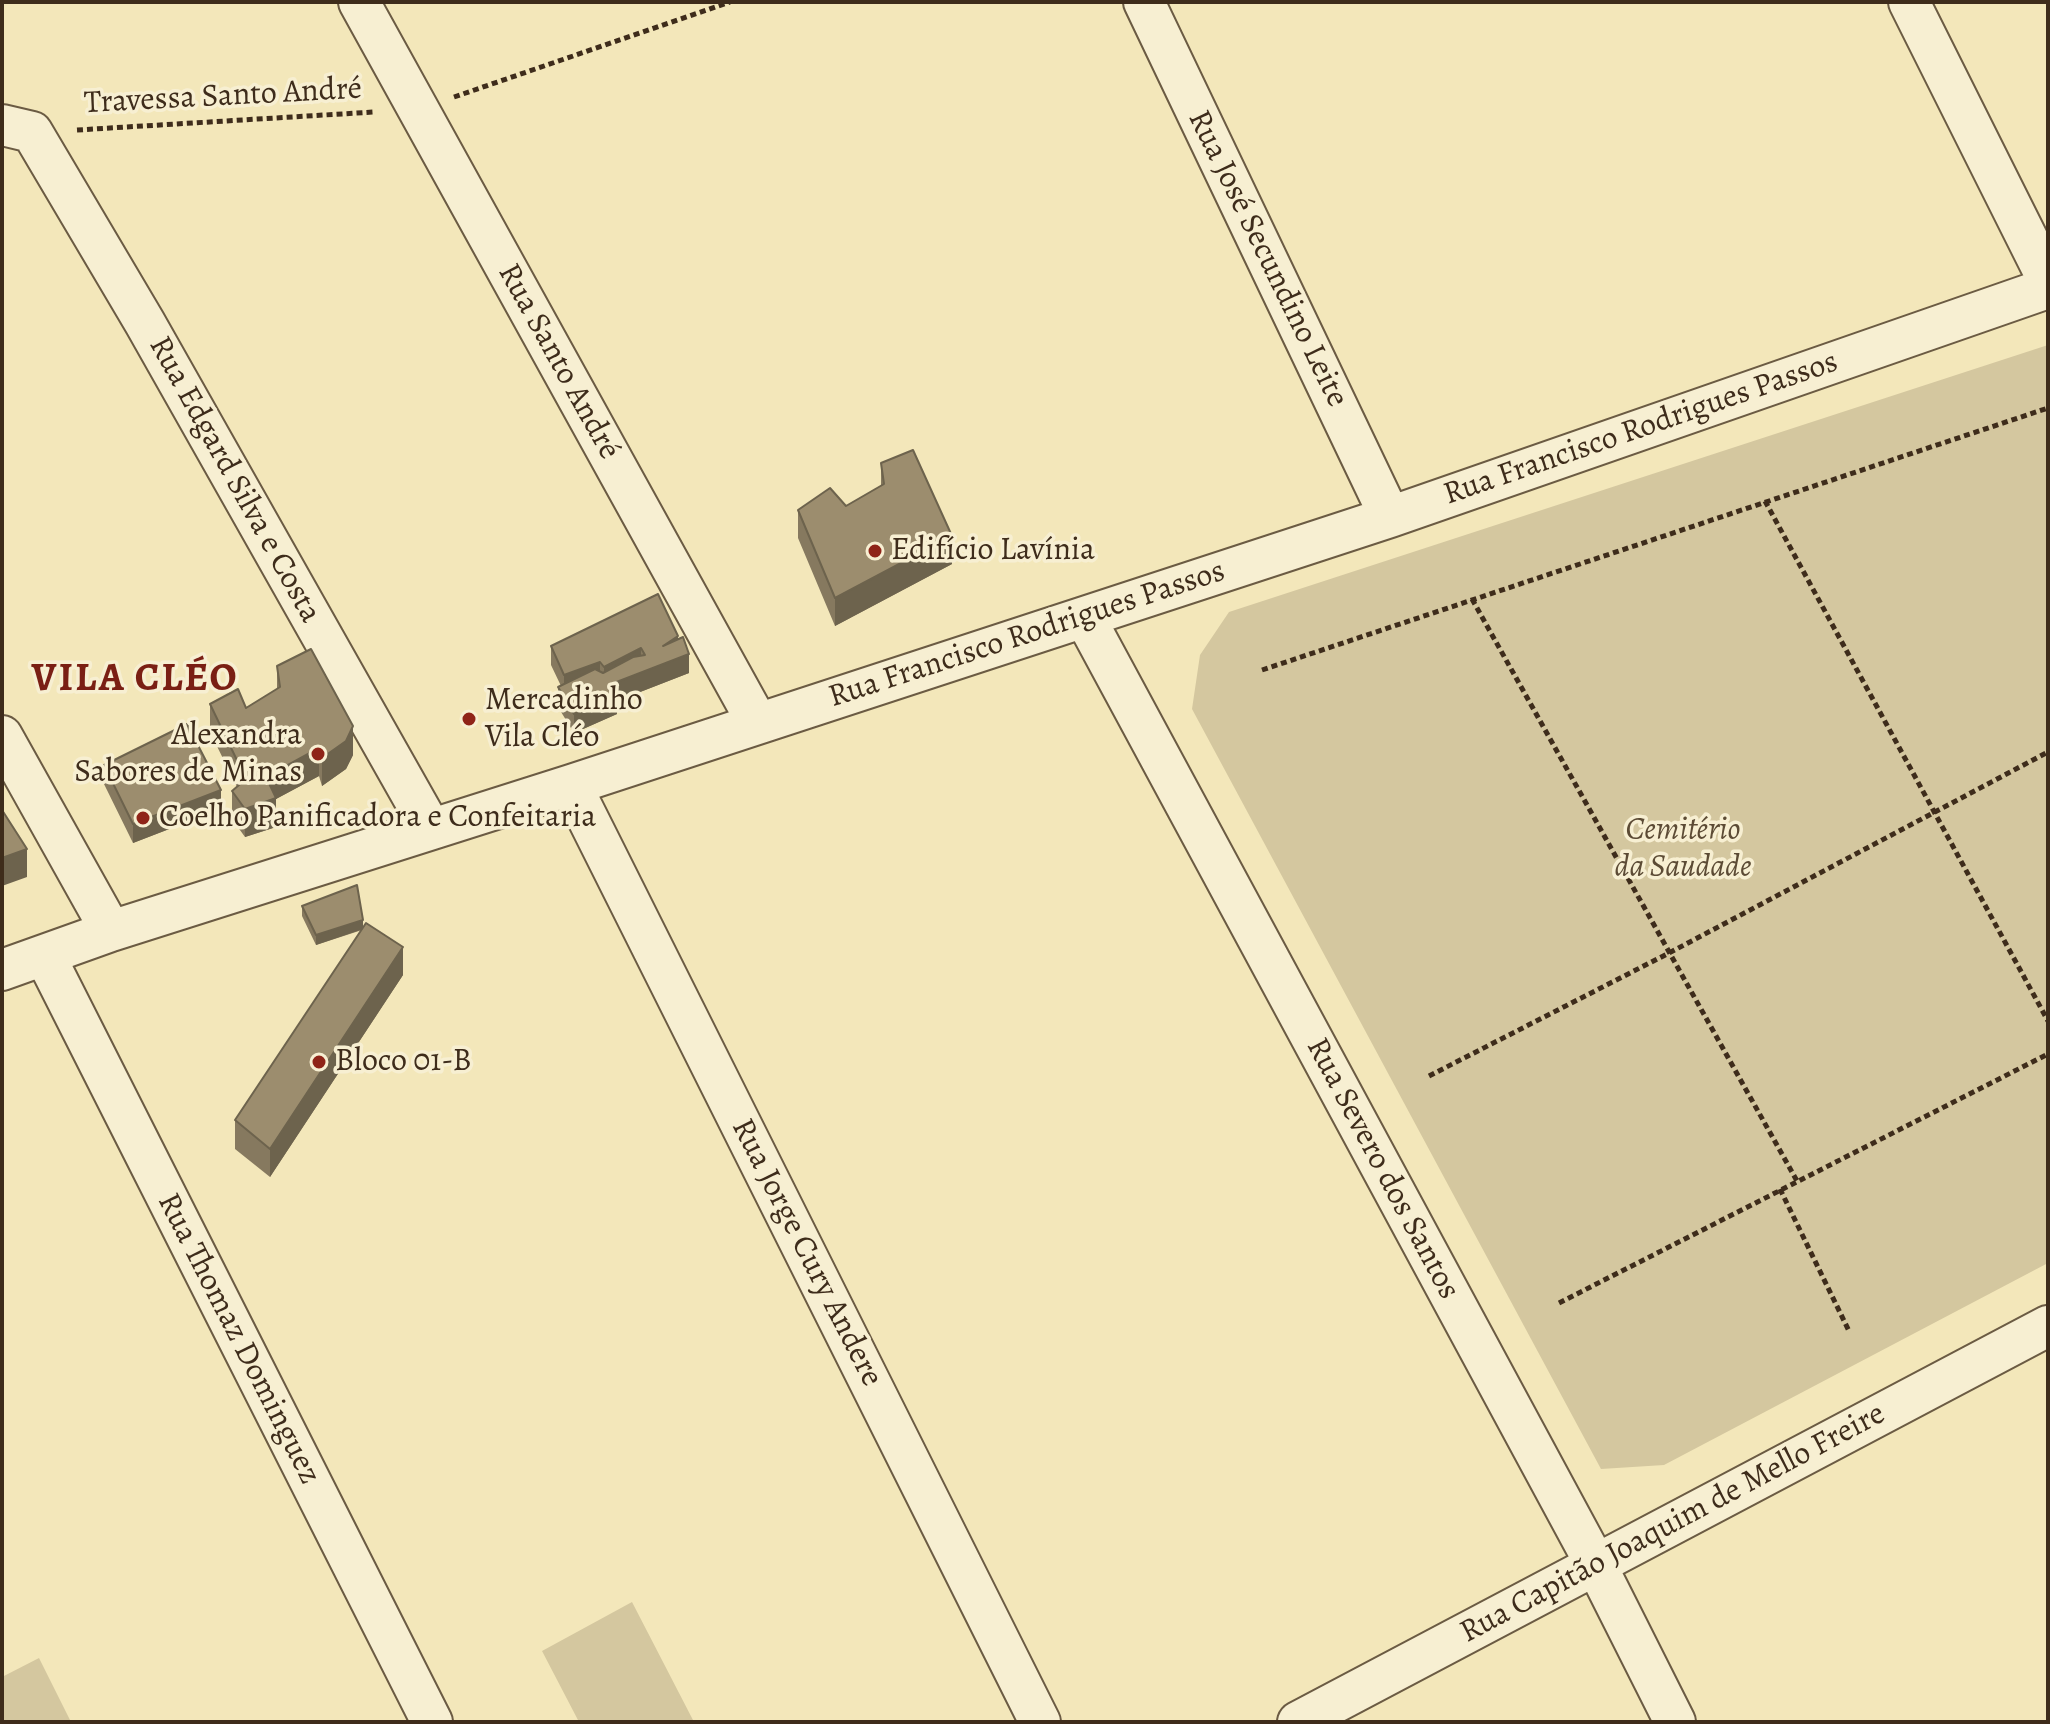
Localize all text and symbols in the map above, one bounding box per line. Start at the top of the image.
street label: Travessa Santo André [83,71,363,123]
street label: Rua José Secundino Leite [1178,104,1356,414]
street label: Rua Santo André [488,257,628,467]
street label: Rua Edgard Silva e Costa [139,330,329,630]
street label: Rua Francisco Rodrigues Passos [1439,343,1843,515]
place label: Edifício Lavínia [891,532,1095,570]
marker: Edifício Lavínia [866,542,884,560]
street label: Rua Francisco Rodrigues Passos [824,553,1230,717]
district label: VILA CLÉO [31,656,239,704]
place label: Mercadinho Vila Cléo [485,682,643,757]
marker: Mercadinho Vila Cléo [460,710,478,728]
place label: Alexandra Sabores de Minas [74,717,302,792]
marker: Alexandra Sabores de Minas [309,745,327,763]
place label: Coelho Panificadora e Confeitaria [159,799,596,837]
marker: Coelho Panificadora e Confeitaria [134,809,152,827]
park label: Cemitério da Saudade [1615,812,1751,887]
street label: Rua Severo dos Santos [1297,1032,1467,1306]
place label: Bloco 01-B [335,1043,472,1081]
marker: Bloco 01-B [310,1053,328,1071]
street label: Rua Jorge Cury Andere [722,1113,890,1393]
street label: Rua Thomaz Dominguez [148,1187,328,1491]
street label: Rua Capitão Joaquim de Mello Freire [1454,1395,1892,1653]

